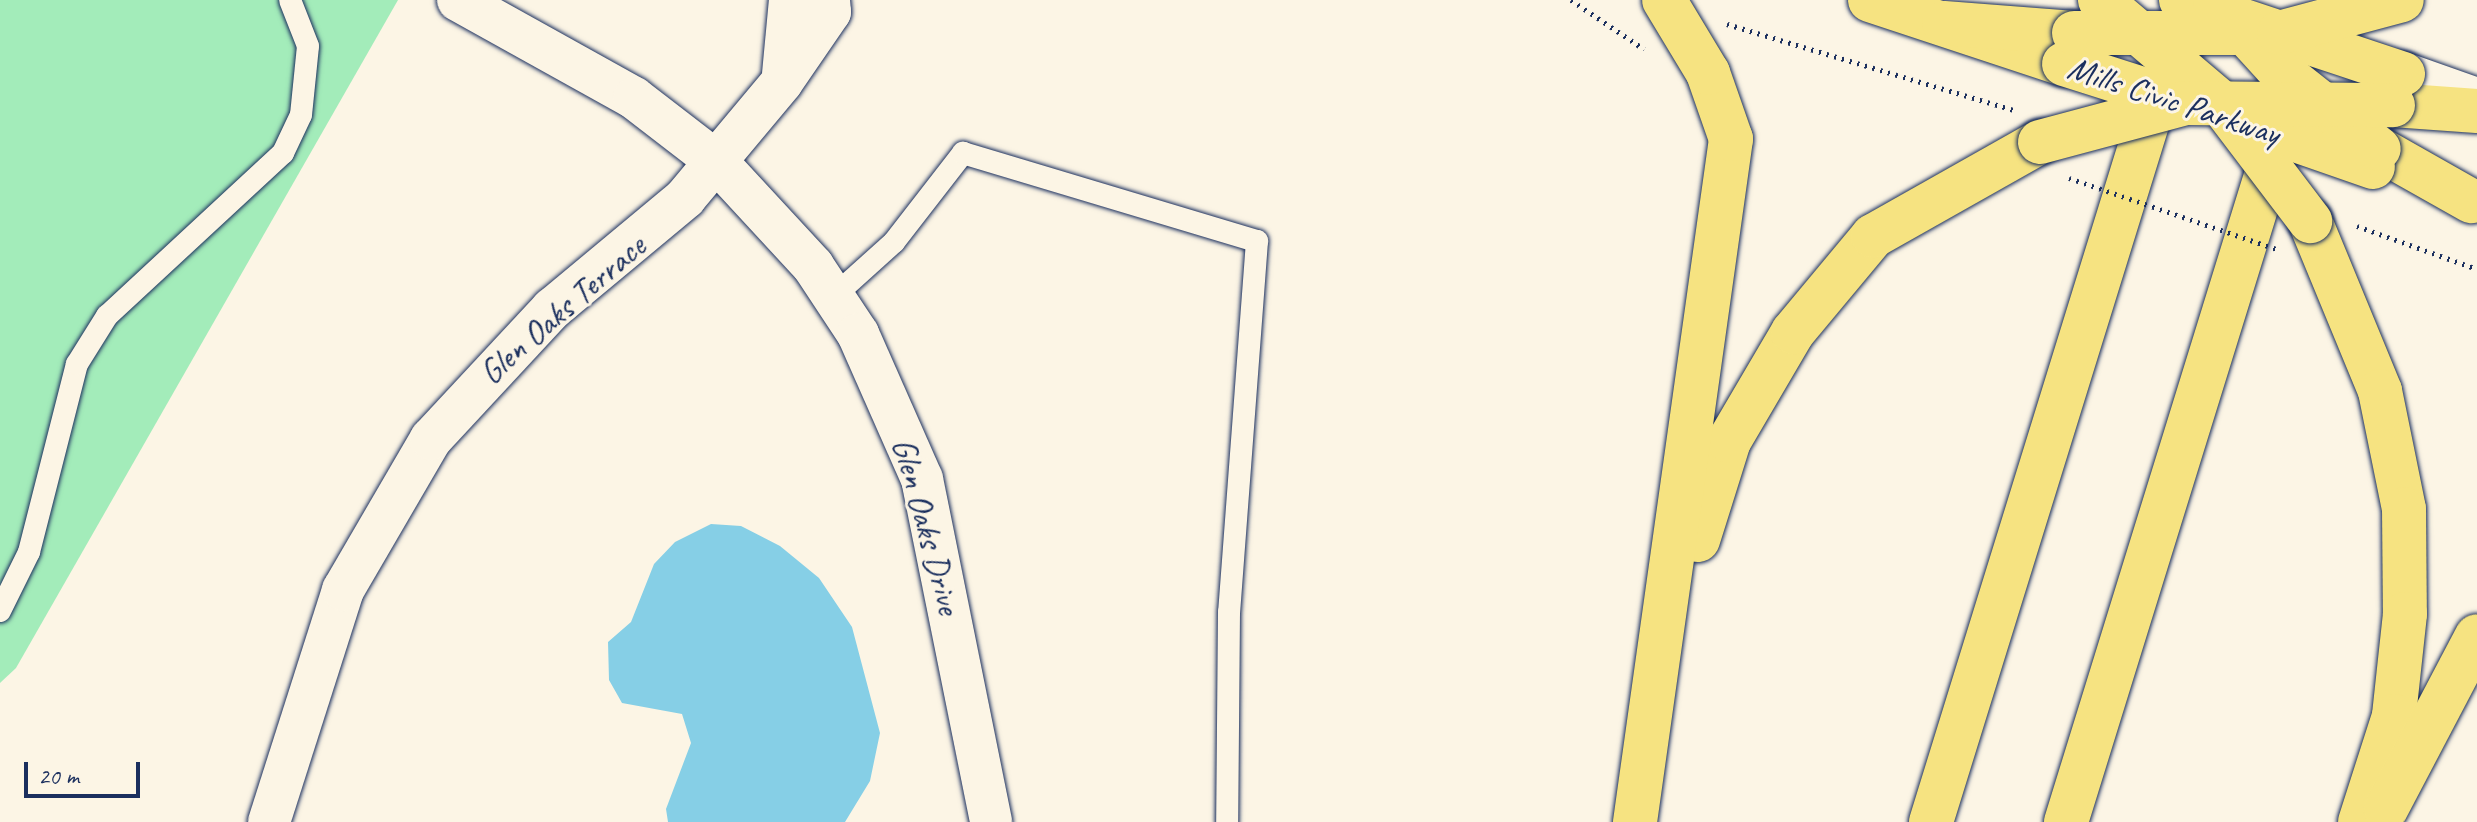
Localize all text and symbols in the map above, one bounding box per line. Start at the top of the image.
street label: Mills Civic Parkway [2063,47,2285,153]
street label: Glen Oaks Terrace [471,226,653,392]
street label: Glen Oaks Drive [884,433,970,619]
scale bar [28,746,144,796]
text: 20 m [38,761,79,791]

